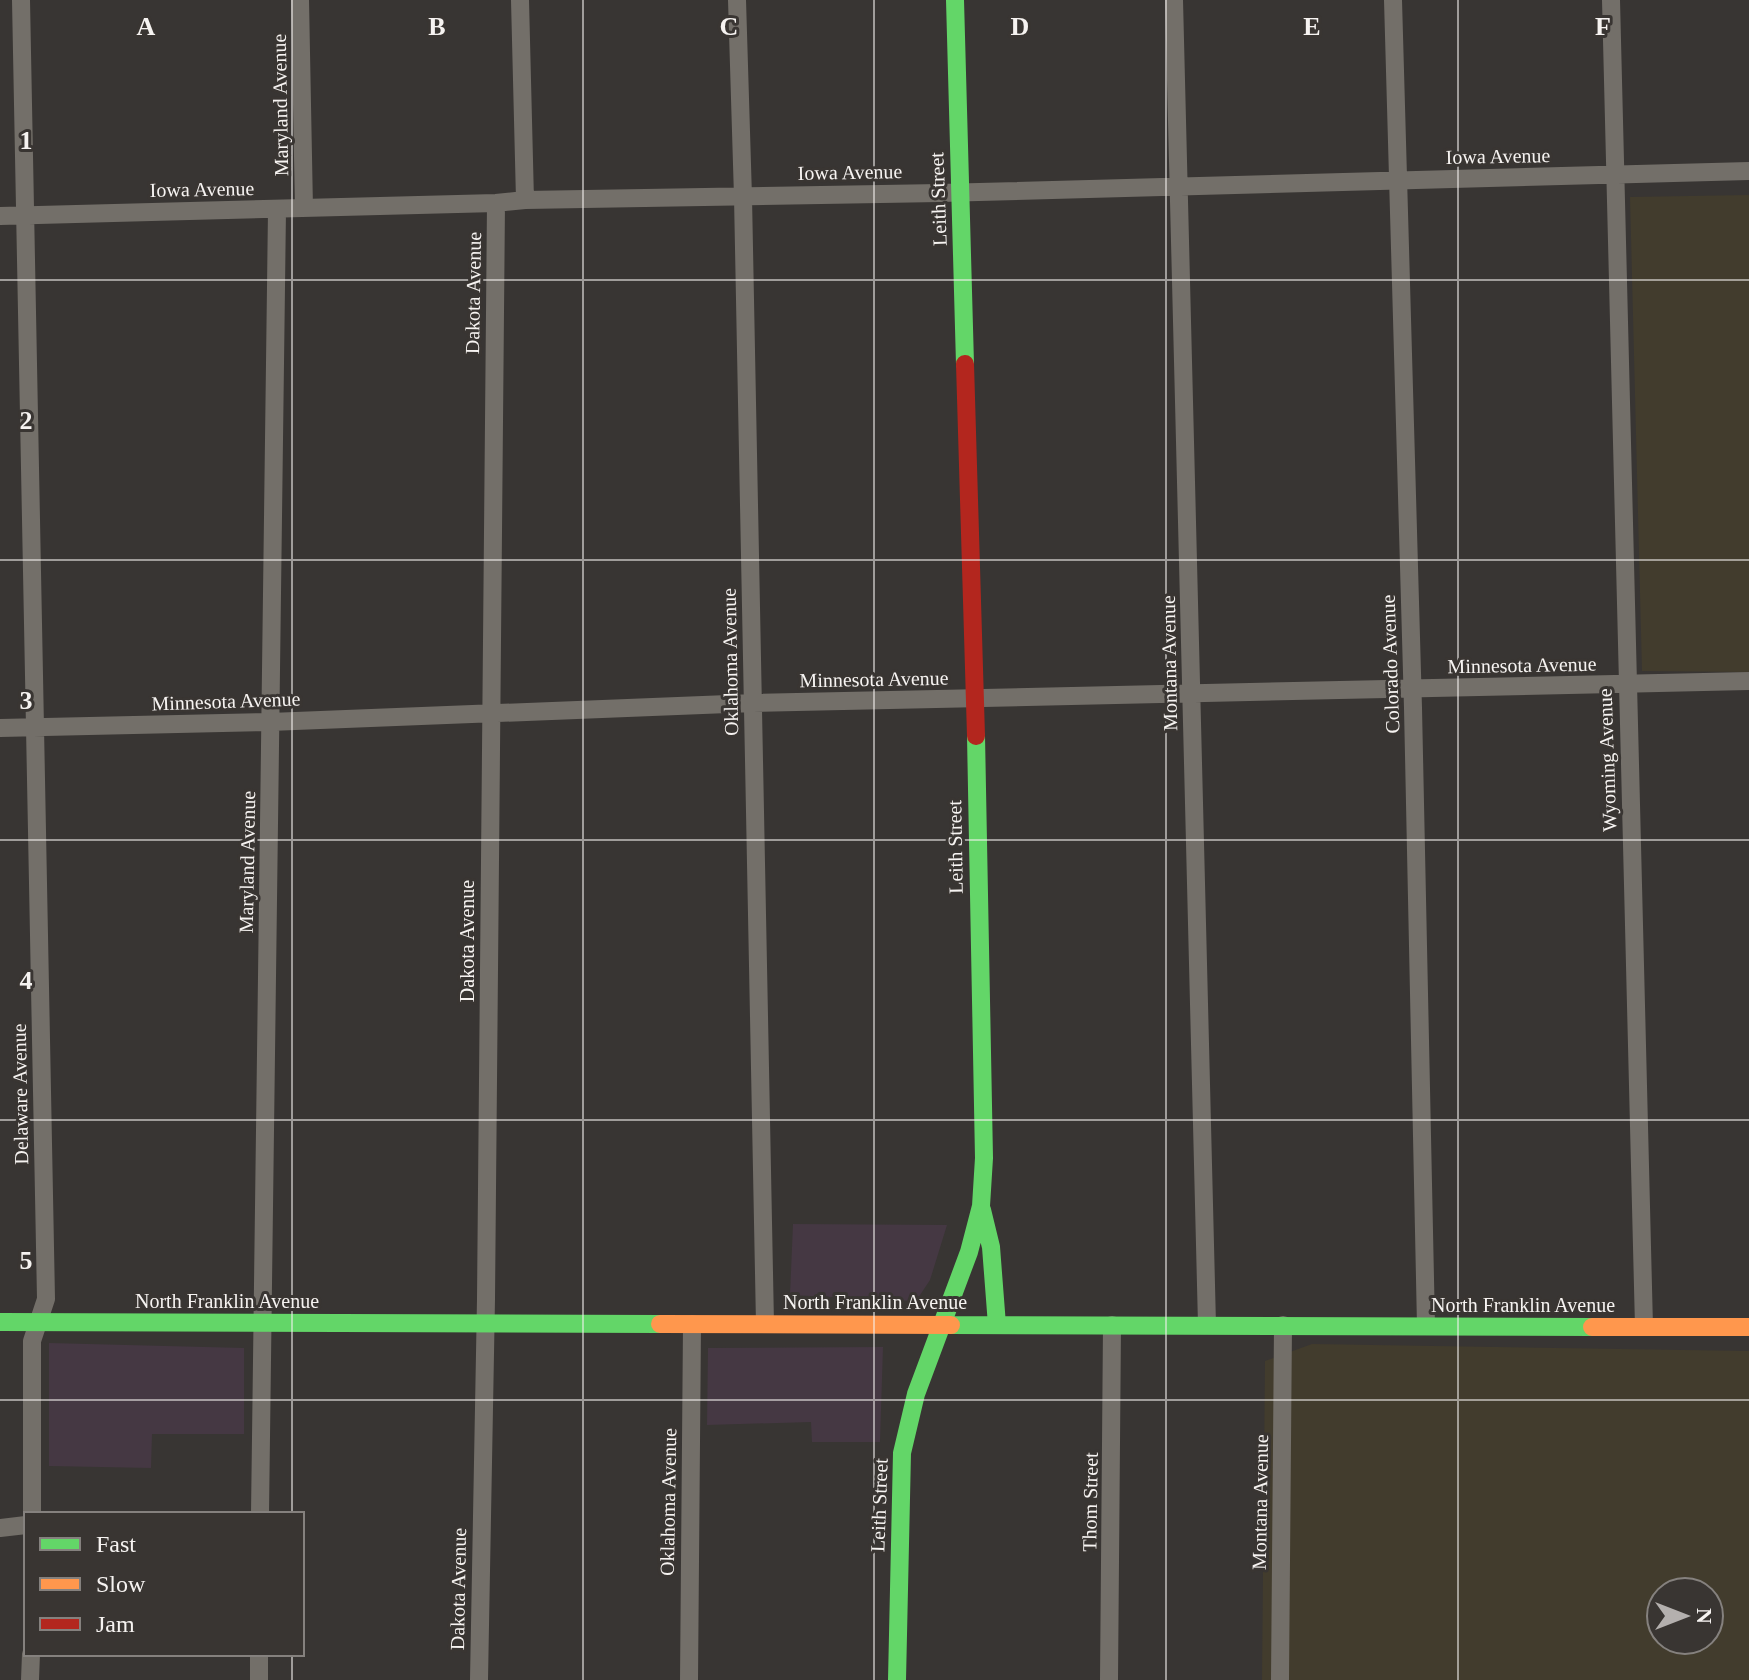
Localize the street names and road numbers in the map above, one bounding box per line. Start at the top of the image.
street label: Maryland Avenue [268,34,293,176]
street label: Iowa Avenue [1446,144,1551,168]
street label: Leith Street [925,151,951,246]
street label: Iowa Avenue [798,160,903,184]
street label: Iowa Avenue [150,177,255,201]
street label: Dakota Avenue [461,232,485,354]
street label: Oklahoma Avenue [718,588,742,736]
street label: Colorado Avenue [1377,594,1403,734]
street label: Montana Avenue [1157,595,1181,731]
street label: Minnesota Avenue [1447,653,1597,677]
street label: Minnesota Avenue [799,667,949,691]
street label: Minnesota Avenue [151,687,301,715]
street label: Wyoming Avenue [1594,688,1621,832]
street label: Maryland Avenue [235,791,260,933]
street label: Leith Street [943,799,967,894]
street label: Dakota Avenue [456,880,478,1002]
street label: Delaware Avenue [8,1023,32,1165]
street label: North Franklin Avenue [135,1290,319,1312]
street label: North Franklin Avenue [783,1291,967,1313]
street label: North Franklin Avenue [1431,1294,1615,1316]
street label: Oklahoma Avenue [656,1428,680,1576]
street label: Montana Avenue [1248,1434,1272,1570]
street label: Thom Street [1078,1452,1102,1552]
street label: Leith Street [866,1457,892,1552]
street label: Dakota Avenue [446,1528,470,1650]

